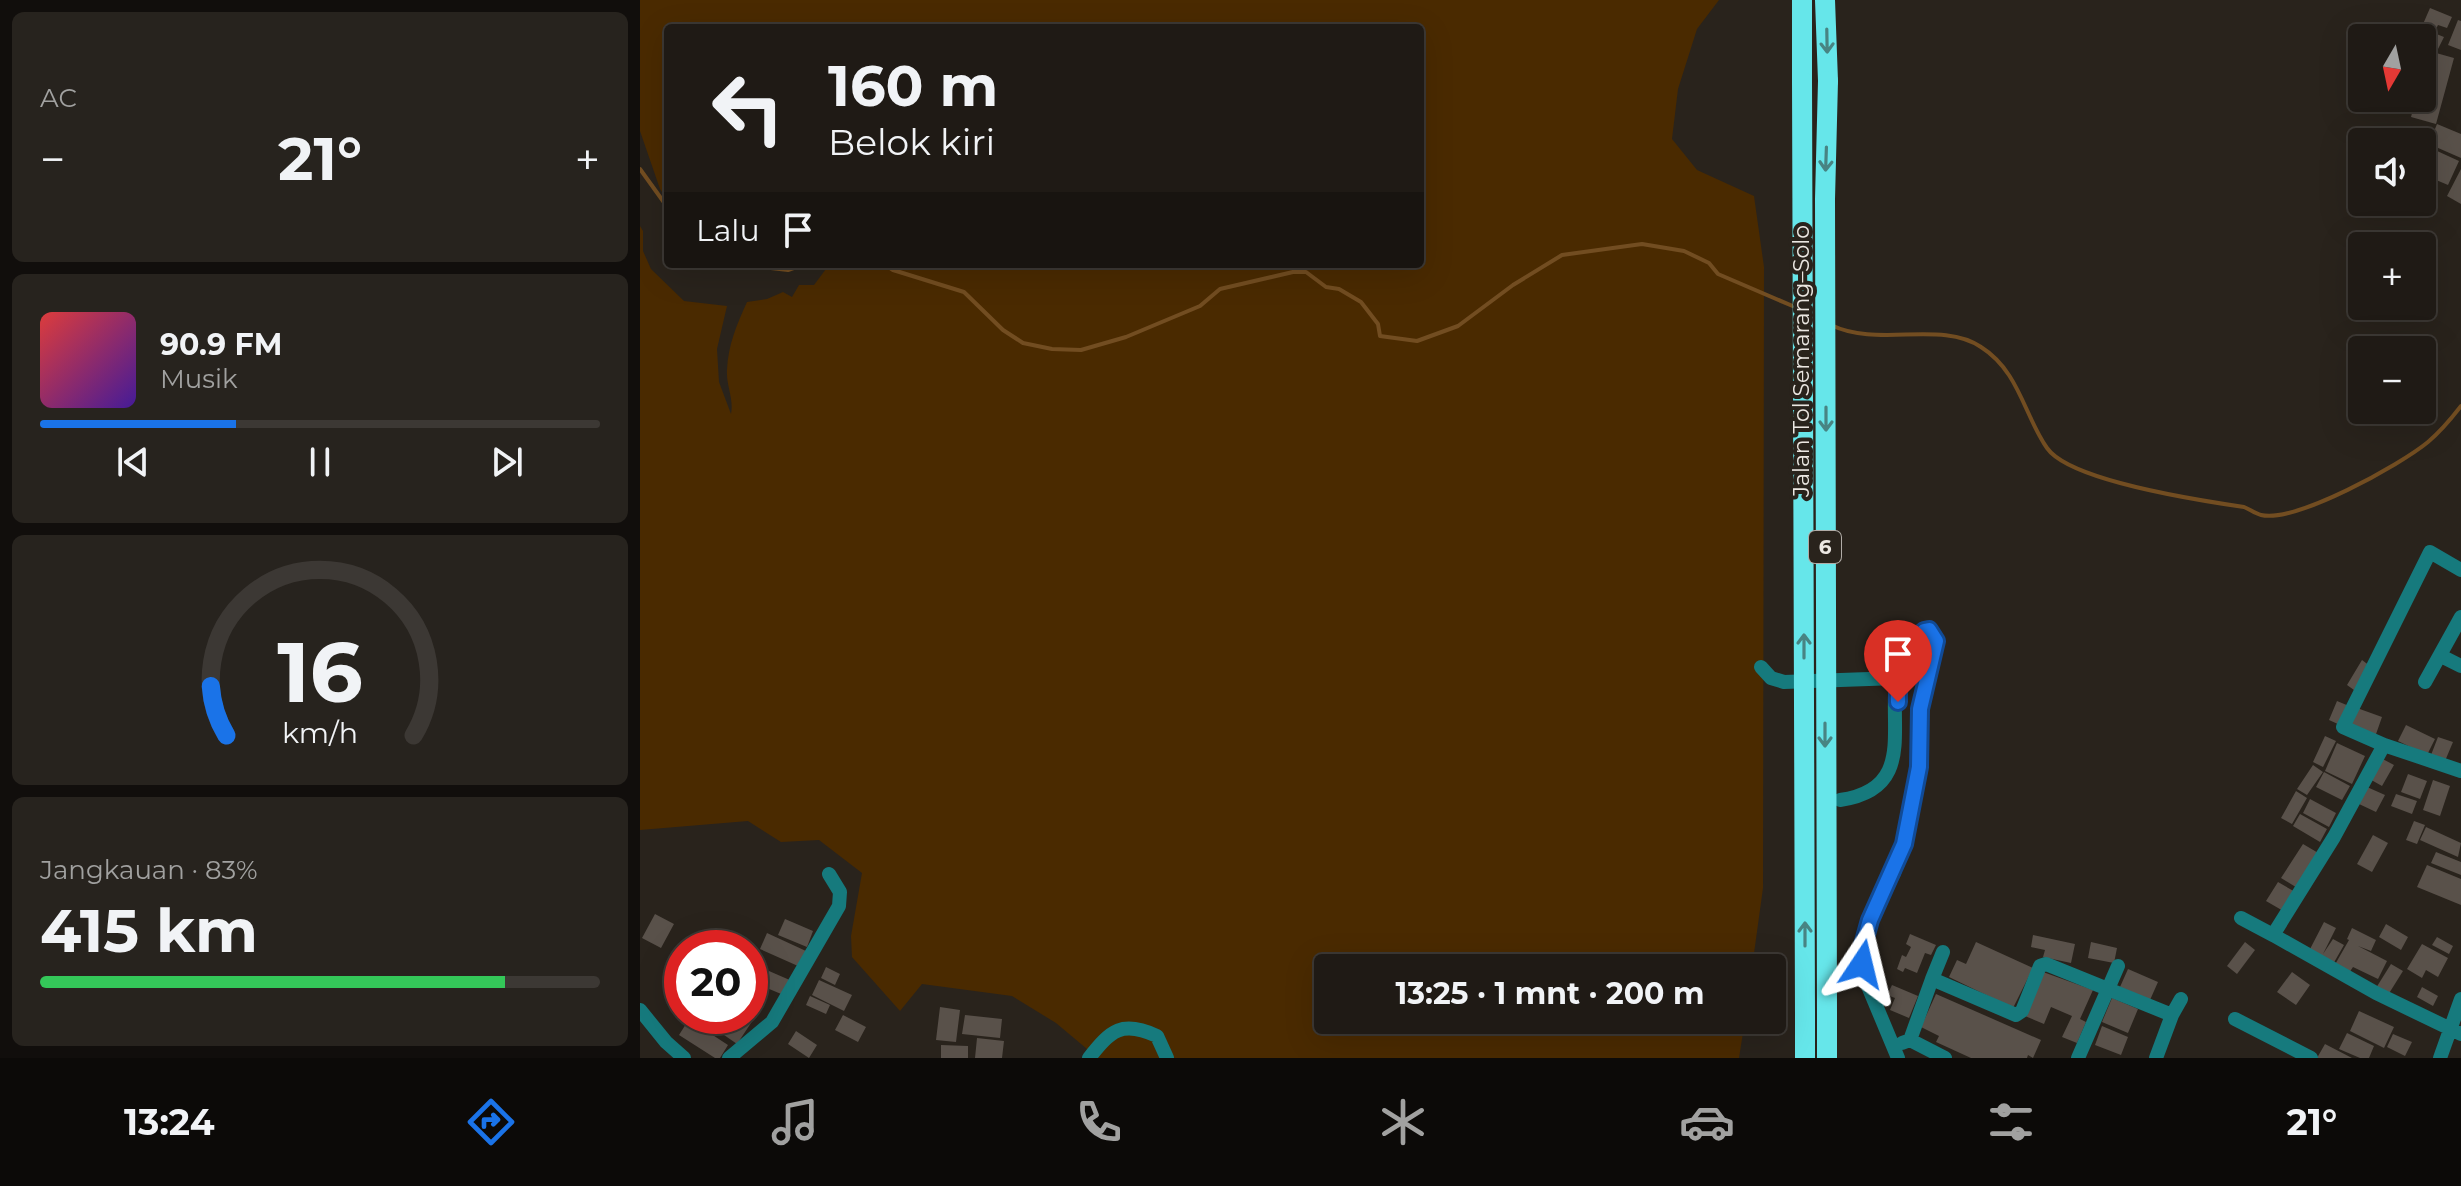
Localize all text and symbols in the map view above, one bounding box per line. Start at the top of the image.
north arrow [2348,24,2436,112]
map controls [2348,24,2436,424]
one-way arrow [1819,27,1834,54]
text: 160 m [828,52,998,120]
icon: left [696,56,800,160]
text: AC [40,82,77,114]
text: Belok kiri [828,120,995,164]
text: 21° [278,122,362,195]
button: sound [2348,128,2436,216]
text: − [40,132,65,186]
text: + [575,132,600,186]
one-way arrow [1819,145,1834,172]
icon: arrive [776,208,820,252]
text: Lalu [696,212,760,249]
street label: Jalan Tol Semarang–Solo [1788,225,1815,498]
button: + [2348,232,2436,320]
text: 90.9 FM [160,326,282,363]
button: − [2348,336,2436,424]
text: Musik [160,363,238,395]
one-way arrow [1818,405,1834,432]
icon: previous [111,440,155,484]
icon: pause [298,440,342,484]
icon: next [485,440,529,484]
road number: 6 [1809,531,1841,563]
text: 16 [277,620,363,722]
pin [1864,620,1932,702]
icon: arrive [1876,632,1920,676]
one-way arrow [1796,633,1812,660]
text: km/h [282,715,358,750]
one-way arrow [1817,721,1833,748]
text: Jangkauan · 83% [40,854,258,886]
text: 415 km [40,894,258,967]
one-way arrow [1797,921,1813,948]
position arrow [1820,922,1904,1006]
speed limit sign: 20 [664,930,768,1034]
text: 13:25 · 1 mnt · 200 m [1396,975,1704,1012]
icon: directions [463,1094,519,1150]
icon: music [767,1094,823,1150]
icon: phone [1071,1094,1127,1150]
icon: climate [1375,1094,1431,1150]
icon: car [1679,1094,1735,1150]
icon: filters [1983,1094,2039,1150]
text: 13:24 [124,1100,215,1144]
text: 21° [2287,1100,2337,1144]

